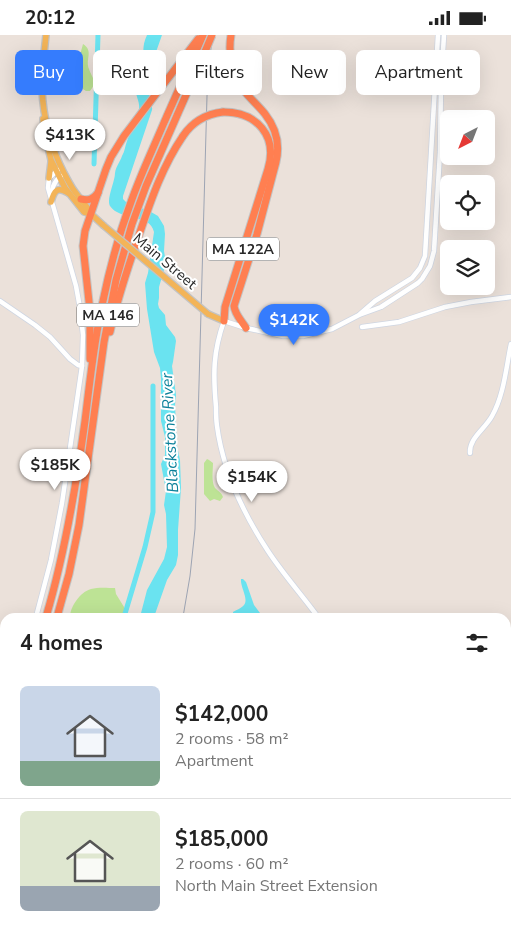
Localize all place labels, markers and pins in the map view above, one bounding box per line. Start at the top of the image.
pin: $413K [35,119,105,161]
pin: $142K [259,303,329,346]
pin: $185K [20,449,90,491]
pin: $154K [217,461,287,503]

